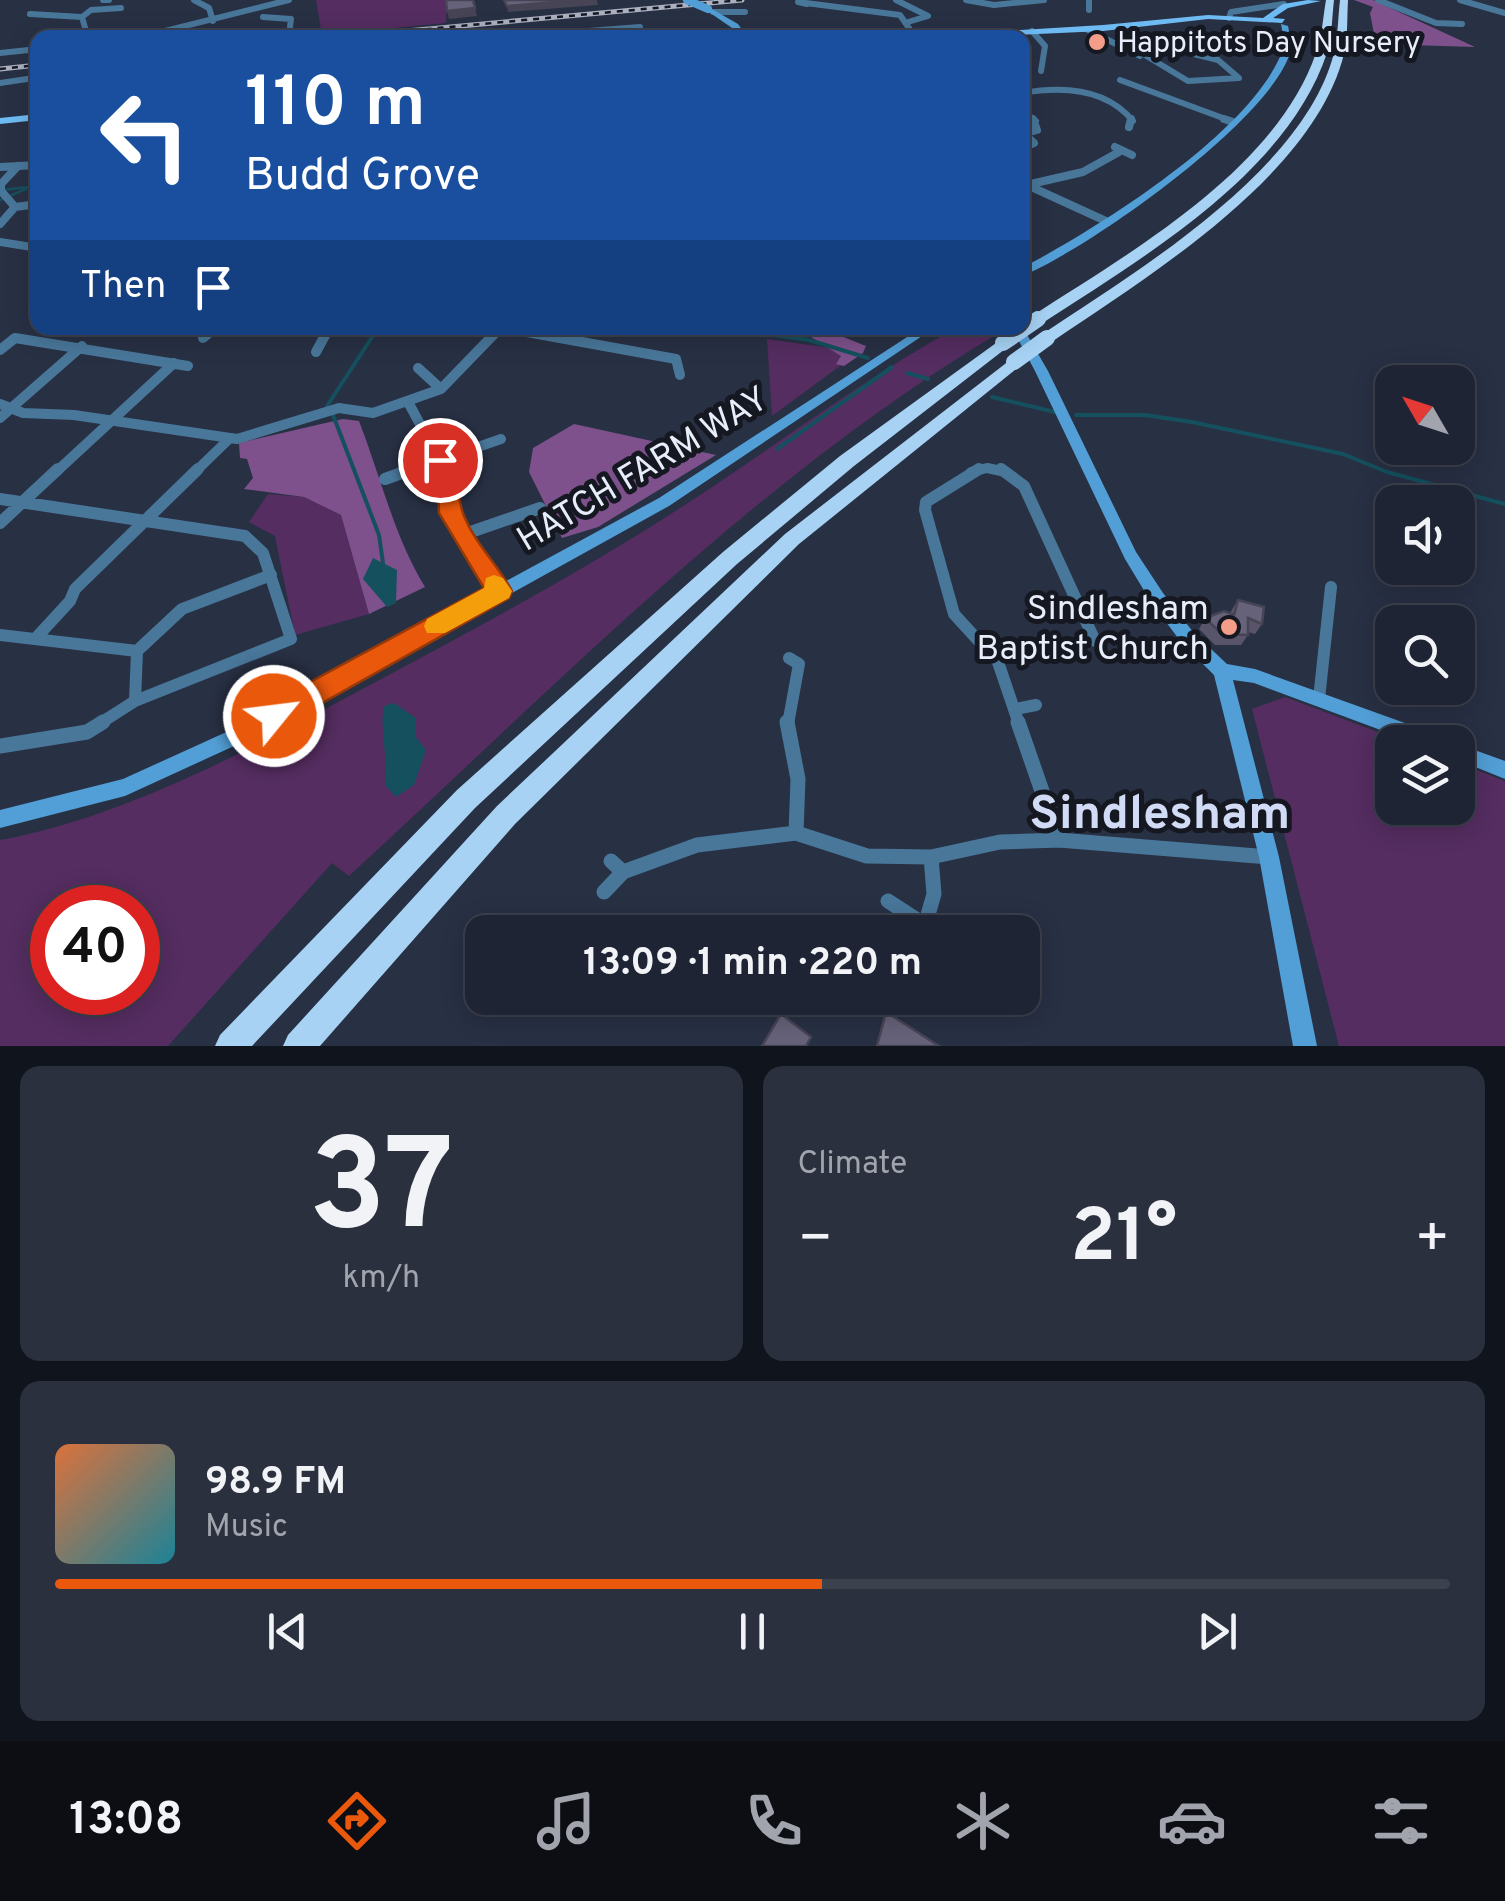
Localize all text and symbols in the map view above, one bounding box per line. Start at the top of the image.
place label: Happitots Day Nursery [1117,26,1421,63]
marker: Happitots Day Nursery [1086,31,1108,53]
text: 110 m [245,62,426,151]
icon: left [80,70,210,200]
text: Budd Grove [245,149,480,206]
icon: arrive [186,260,241,315]
text: Then [80,263,166,312]
north arrow [1375,365,1475,465]
map controls [1375,365,1475,825]
street label: HATCH FARM WAY [510,378,777,563]
pin [398,418,483,503]
icon: arrive [413,433,468,488]
button: sound [1375,485,1475,585]
place label: Sindlesham Baptist Church [976,588,1209,672]
button: search [1375,605,1475,705]
marker: Sindlesham Baptist Church [1218,616,1240,638]
position arrow [222,664,326,768]
button: layers [1375,725,1475,825]
district label: Sindlesham [1030,786,1290,846]
speed limit sign: 40 [30,885,160,1015]
text: 13:09 · 1 min · 220 m [583,940,922,989]
text: 37 [308,1111,454,1276]
text: Climate [798,1145,907,1185]
text: 21° [1070,1193,1177,1288]
text: − [798,1206,833,1276]
text: + [1415,1206,1450,1276]
text: km/h [342,1259,420,1299]
text: 98.9 FM [205,1459,346,1508]
text: Music [205,1508,288,1548]
icon: previous [260,1604,315,1659]
icon: pause [725,1604,780,1659]
icon: next [1190,1604,1245,1659]
icon: directions [322,1786,392,1856]
icon: music [531,1786,601,1856]
icon: phone [739,1786,809,1856]
icon: climate [948,1786,1018,1856]
icon: car [1157,1786,1227,1856]
icon: filters [1366,1786,1436,1856]
text: 13:08 [69,1793,183,1850]

